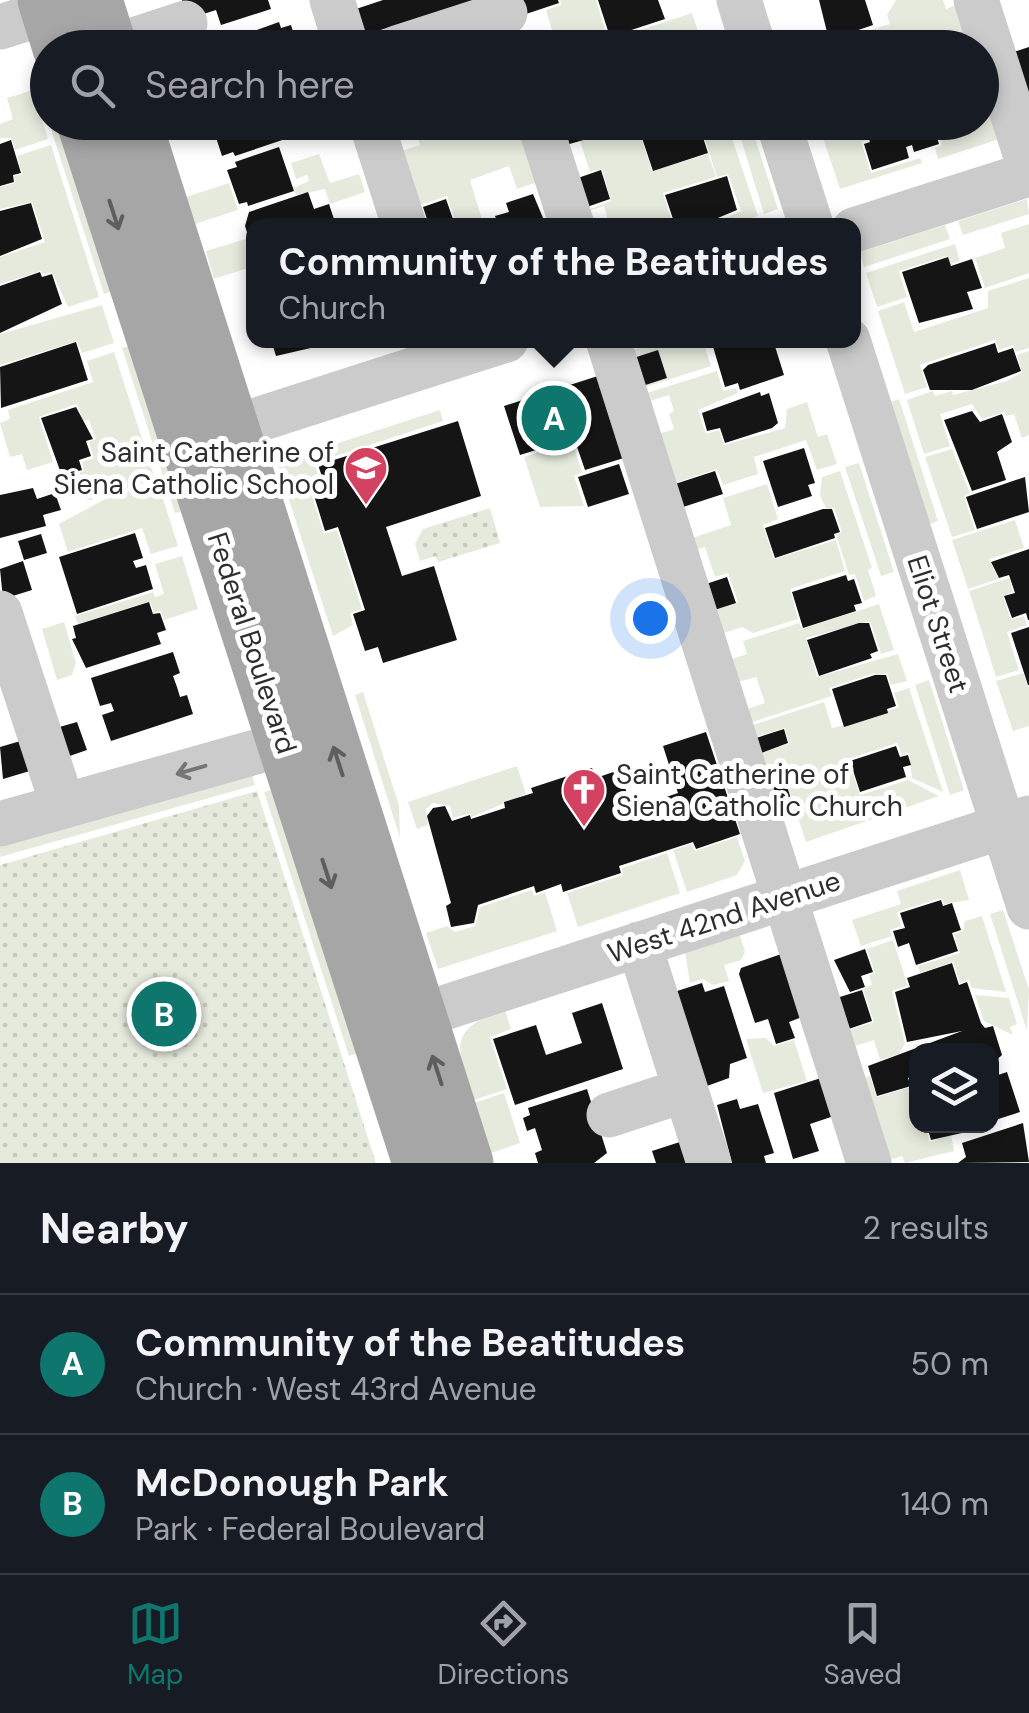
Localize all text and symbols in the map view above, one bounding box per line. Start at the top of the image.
search box [30,30,999,140]
icon: search [65,58,120,113]
text: Search here [145,60,355,110]
one-way arrow [106,199,124,231]
popup [246,218,861,348]
text: Community of the Beatitudes [278,237,829,287]
text: Church [278,287,386,329]
pin: A [522,380,586,456]
place label: Saint Catherine of Siena Catholic School [54,434,334,503]
school or university icon: Saint Catherine of Siena Catholic School [343,445,389,506]
street label: Federal Boulevard [199,528,305,758]
street label: Eliot Street [898,550,978,698]
your location [625,593,676,644]
one-way arrow [327,745,345,777]
place label: Saint Catherine of Siena Catholic Church [616,756,903,825]
one-way arrow [175,762,207,780]
church icon: Saint Catherine of Siena Catholic Church [561,767,607,828]
one-way arrow [319,858,337,890]
street label: West 42nd Avenue [603,862,845,972]
pin: B [132,976,196,1052]
map controls [909,1043,999,1133]
button: layers [909,1043,999,1133]
one-way arrow [426,1055,444,1086]
text: Nearby [40,1201,189,1256]
text: 2 results [863,1207,989,1249]
text: Community of the Beatitudes [135,1318,685,1368]
text: A [61,1343,84,1385]
text: 50 m [911,1343,989,1385]
text: Church · West 43rd Avenue [135,1368,537,1410]
text: McDonough Park [135,1458,449,1508]
text: B [62,1483,83,1525]
text: 140 m [901,1483,989,1525]
text: Park · Federal Boulevard [135,1508,485,1550]
tab: Map [127,1596,183,1693]
tab: Directions [438,1596,569,1693]
tab: Saved [823,1596,902,1693]

